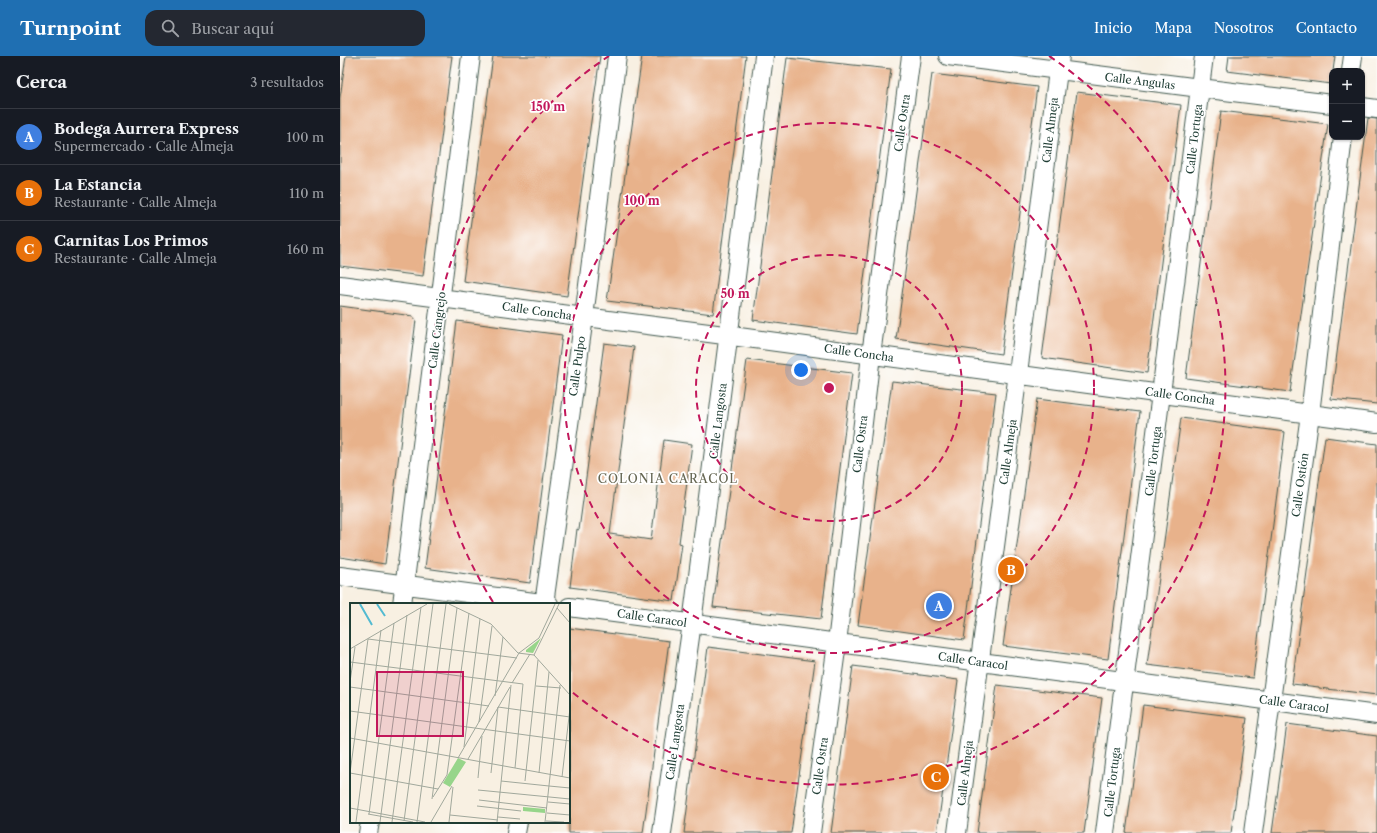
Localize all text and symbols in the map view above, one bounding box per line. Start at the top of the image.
search box [145,10,425,46]
text: Turnpoint [20,17,121,40]
icon: search [159,17,181,39]
text: Buscar aquí [191,19,274,38]
text: Inicio [1094,19,1132,37]
text: Mapa [1154,19,1192,37]
text: Nosotros [1214,19,1274,37]
text: Contacto [1296,19,1357,37]
map controls [1329,68,1365,140]
button: + [1329,68,1365,104]
street label: Calle Angulas [1104,70,1176,92]
text: Cerca [16,72,67,92]
text: 3 resultados [250,74,324,90]
street label: Calle Ostra [891,93,913,153]
street label: Calle Almeja [1039,96,1061,164]
text: 150 m [531,99,565,114]
street label: Calle Tortuga [1183,103,1205,175]
button: − [1329,104,1365,140]
text: Bodega Aurrera Express [54,119,239,138]
text: A [24,129,34,145]
text: 100 m [286,129,324,145]
text: Supermercado · Calle Almeja [54,138,234,154]
text: La Estancia [54,175,142,194]
text: B [24,185,34,201]
text: 110 m [289,185,324,201]
text: 100 m [624,193,660,208]
text: Restaurante · Calle Almeja [54,194,217,210]
text: Carnitas Los Primos [54,231,208,250]
text: C [24,241,34,257]
text: 160 m [287,241,324,257]
text: Restaurante · Calle Almeja [54,250,217,266]
text: 50 m [720,286,750,301]
street label: Calle Cangrejo [425,290,449,369]
street label: Calle Concha [501,299,573,323]
street label: Calle Pulpo [566,335,588,397]
street label: Calle Concha [823,341,895,365]
your location [791,360,811,380]
centre of rings [822,381,836,395]
street label: Calle Langosta [706,382,730,460]
street label: Calle Concha [1144,384,1216,408]
street label: Calle Ostra [850,414,871,474]
street label: Calle Almeja [996,418,1020,486]
street label: Calle Tortuga [1142,425,1164,497]
street label: Calle Ostión [1289,452,1311,518]
district label: COLONIA CARACOL [598,471,738,486]
pin: B [998,555,1024,585]
pin: A [926,591,952,621]
inset map [350,603,570,823]
street label: Calle Caracol [616,606,689,630]
street label: Calle Caracol [937,649,1010,673]
street label: Calle Caracol [1258,692,1331,716]
street label: Calle Langosta [663,703,687,781]
street label: Calle Ostra [809,736,831,796]
street label: Calle Almeja [954,739,976,807]
street label: Calle Tortuga [1101,746,1123,818]
pin: C [923,762,949,792]

